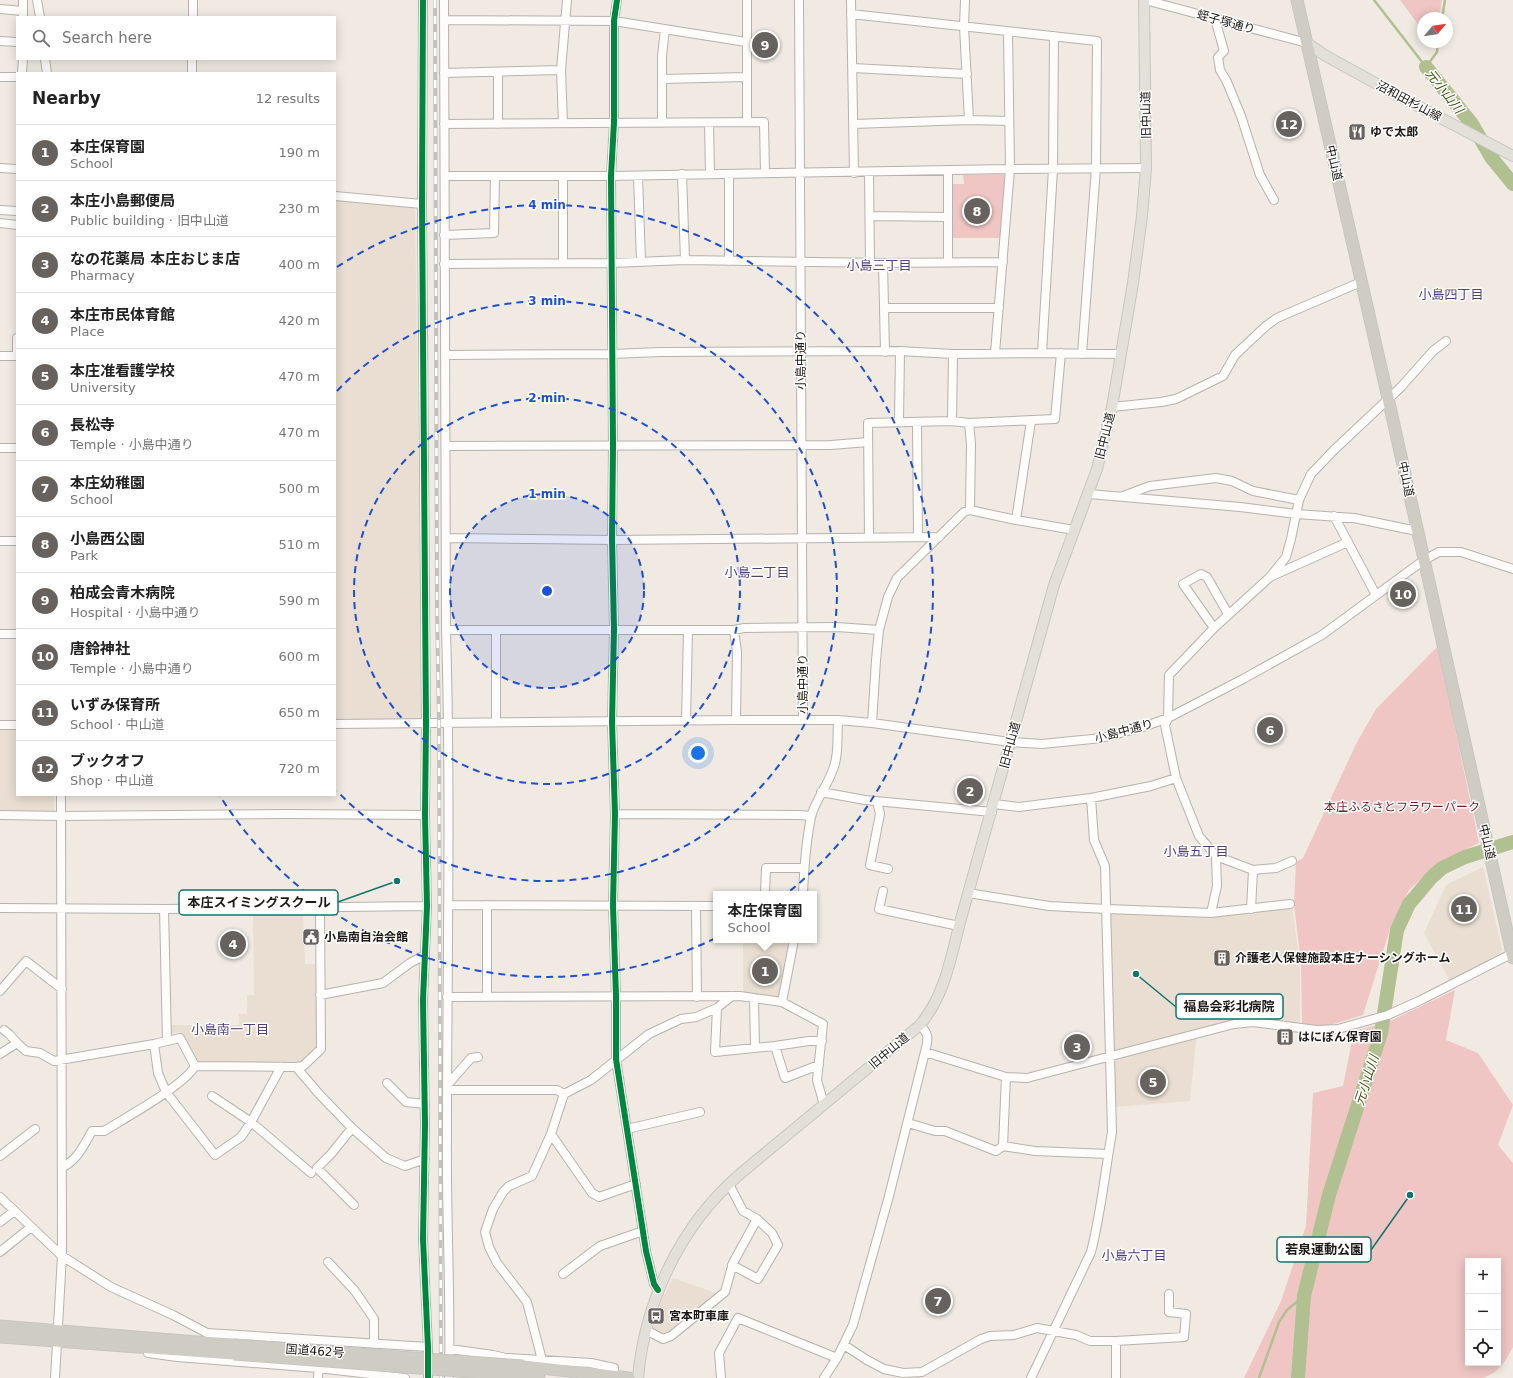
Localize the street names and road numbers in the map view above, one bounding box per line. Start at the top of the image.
street label: 蛭子塚通り [1195,7,1257,37]
street label: 沼和田杉山線 [1374,78,1444,124]
street label: 旧中山道 [1139,91,1153,139]
street label: 中山道 [1323,144,1345,182]
street label: 小島中通り [794,330,808,390]
street label: 旧中山道 [1092,411,1118,461]
street label: 中山道 [1395,460,1417,498]
street label: 小島中通り [796,654,810,714]
street label: 小島中通り [1093,716,1155,746]
street label: 旧中山道 [997,720,1023,770]
street label: 中山道 [1476,823,1498,861]
street label: 旧中山道 [866,1030,912,1072]
street label: 国道462号 [285,1342,345,1360]

